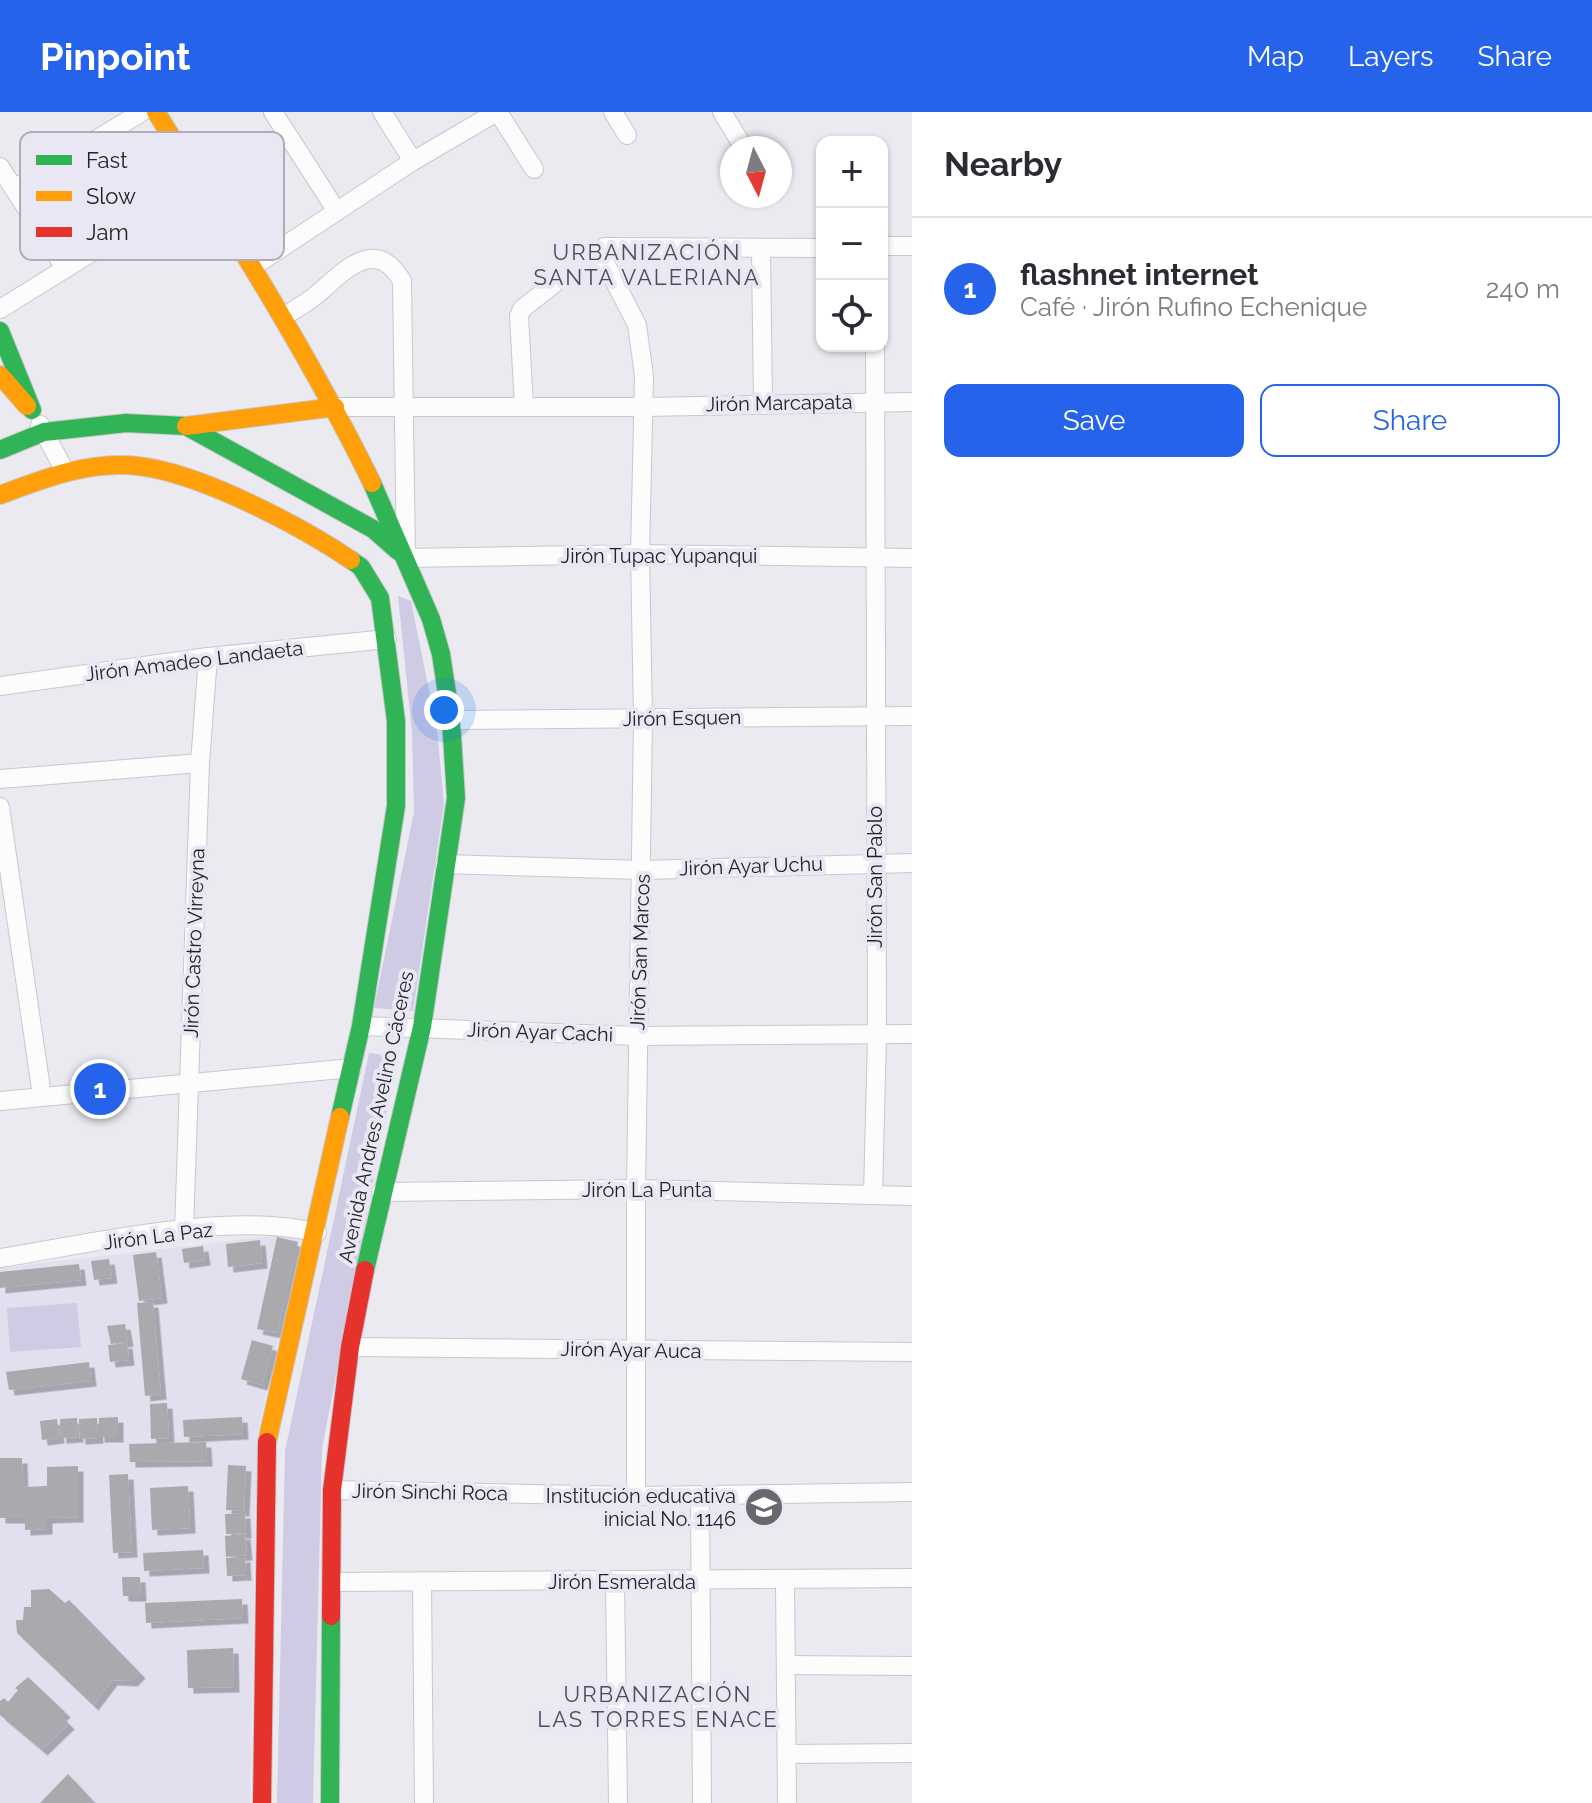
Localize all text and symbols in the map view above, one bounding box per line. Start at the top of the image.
text: Pinpoint [40,34,191,79]
text: Map [1247,40,1304,73]
text: Layers [1348,40,1434,73]
text: Share [1478,40,1552,73]
legend [20,132,284,260]
north arrow [720,136,792,208]
map controls [816,136,888,352]
button: + [816,136,888,208]
text: Nearby [944,144,1062,184]
text: Fast [86,147,128,173]
text: Slow [86,183,136,209]
button: − [816,208,888,280]
text: Jam [86,219,129,245]
district label: URBANIZACIÓN SANTA VALERIANA [533,239,761,290]
text: flashnet internet [1020,257,1259,292]
text: 1 [964,274,976,304]
text: 240 m [1486,274,1560,304]
button: locate [816,280,888,352]
text: Café · Jirón Rufino Echenique [1020,292,1367,322]
button: Save [944,384,1244,457]
button: Share [1260,384,1560,457]
street label: Jirón Marcapata [705,390,853,416]
street label: Jirón Tupac Yupanqui [561,544,757,568]
street label: Jirón Amadeo Landaeta [84,636,304,686]
your location [424,690,464,730]
street label: Jirón Esquen [622,705,742,731]
street label: Jirón San Pablo [863,806,887,948]
street label: Jirón Castro Virreyna [179,848,209,1038]
street label: Jirón Ayar Uchu [679,851,823,881]
street label: Jirón San Marcos [625,873,655,1031]
street label: Avenida Andres Avelino Cáceres [333,969,419,1265]
street label: Jirón Ayar Cachi [466,1017,614,1047]
pin: 1 [74,1059,126,1119]
street label: Jirón La Punta [582,1178,712,1202]
street label: Jirón La Paz [102,1217,214,1255]
street label: Jirón Ayar Auca [560,1337,702,1363]
street label: Jirón Sinchi Roca [352,1479,508,1505]
place label: Institución educativa inicial No. 1146 [546,1484,736,1531]
school or university icon: Institución educativa inicial No. 1146 [743,1486,785,1528]
street label: Jirón Esmeralda [548,1570,696,1594]
district label: URBANIZACIÓN LAS TORRES ENACE [537,1681,779,1732]

